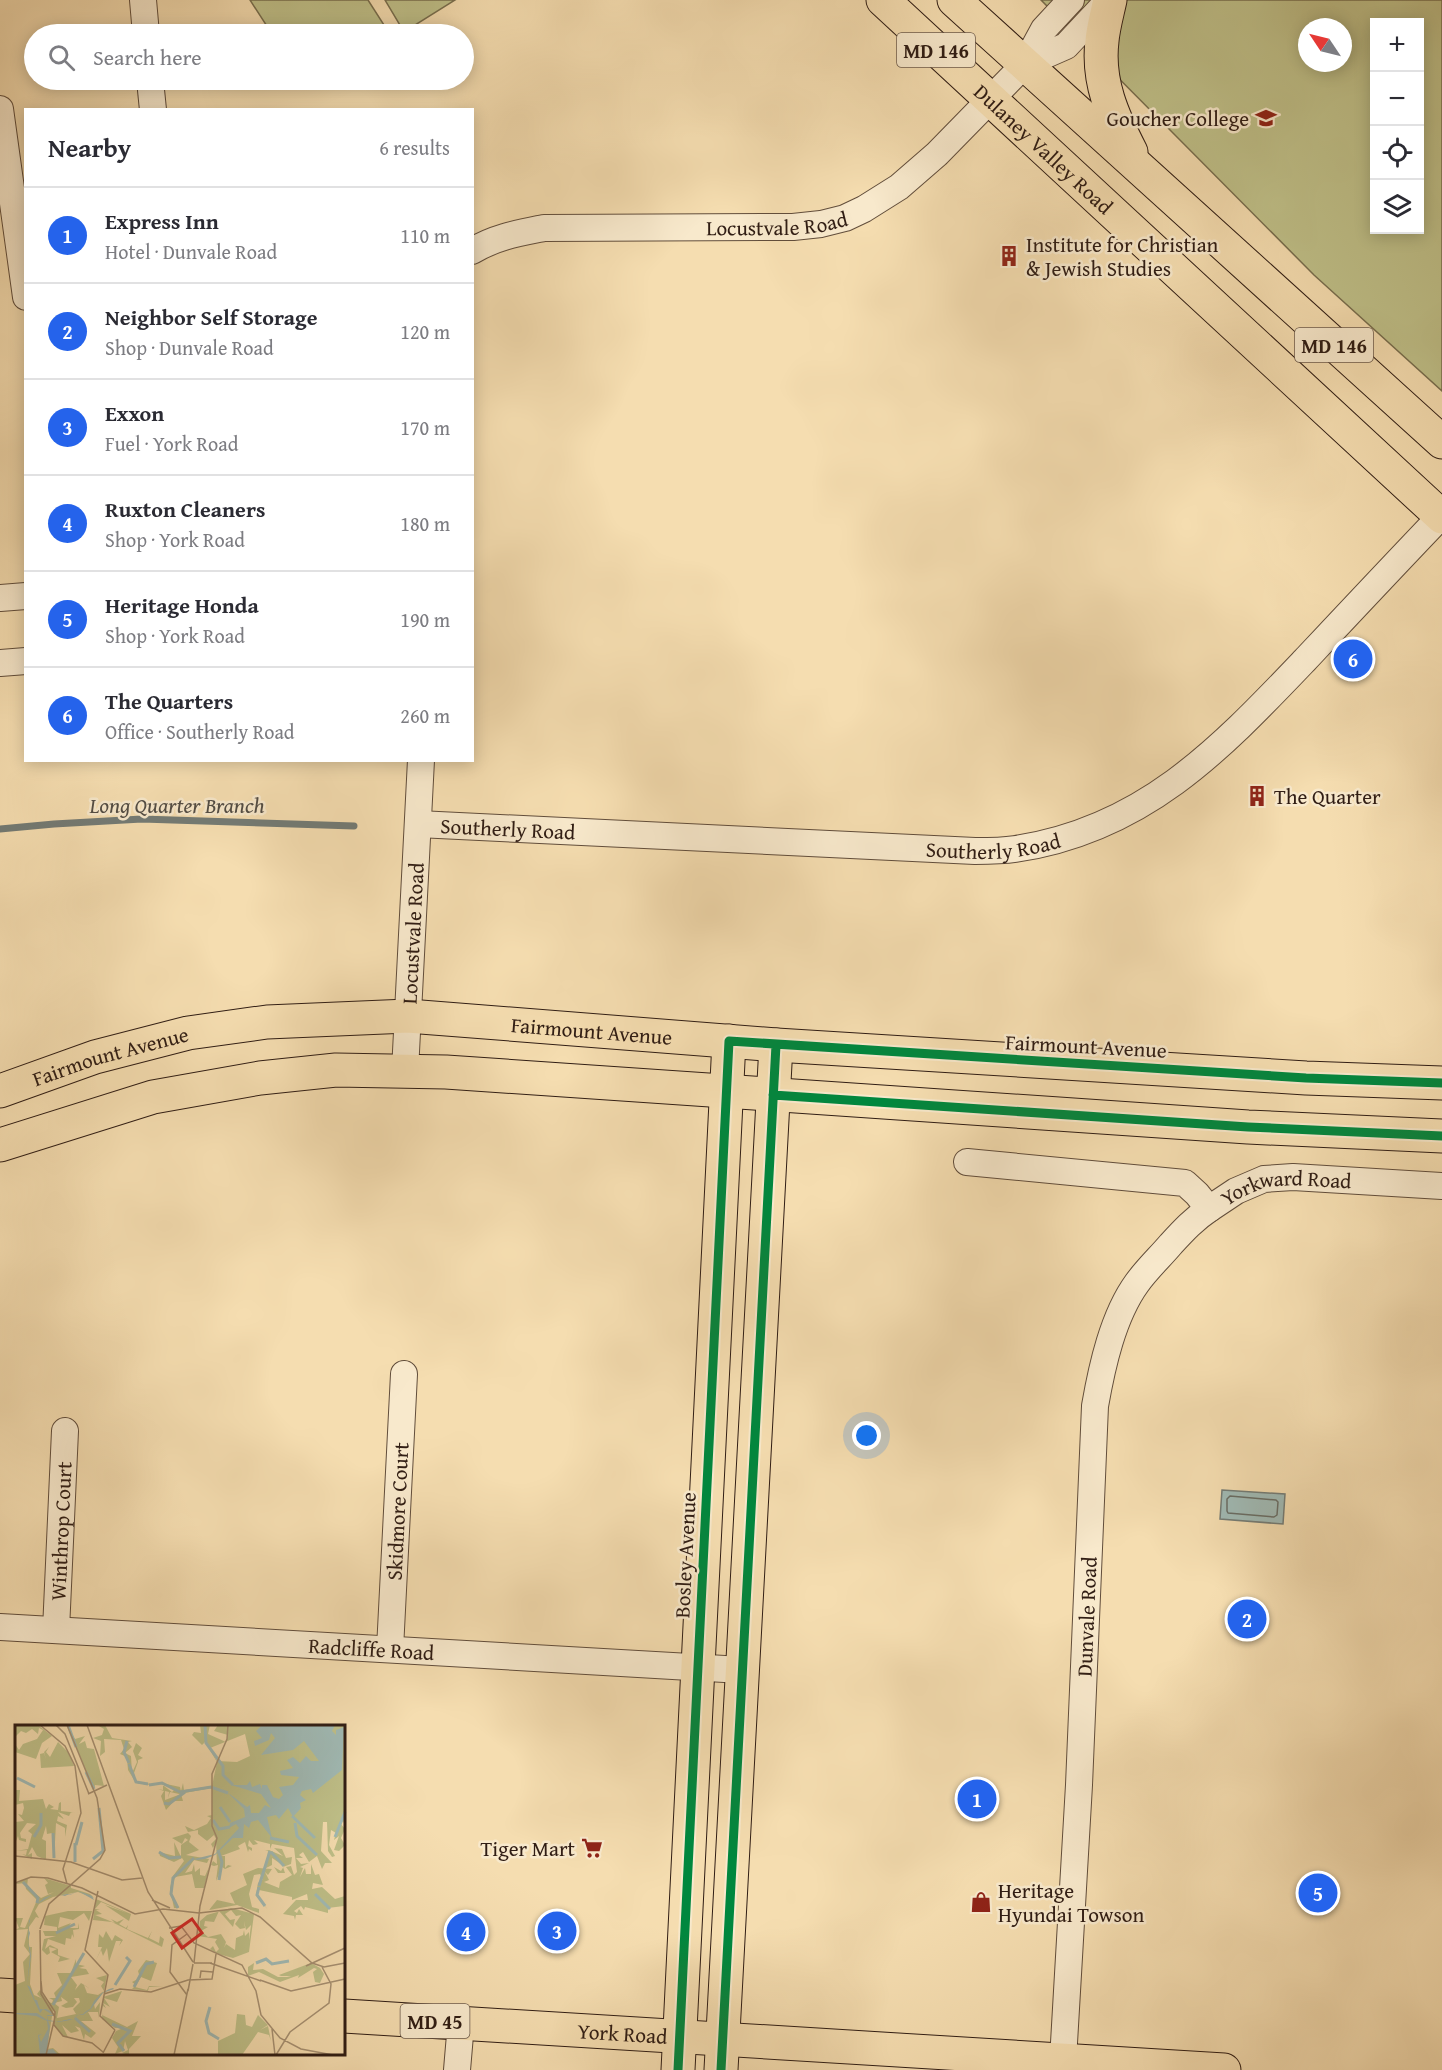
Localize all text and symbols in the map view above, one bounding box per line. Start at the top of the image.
north arrow [1298,18,1352,72]
map controls [1370,18,1424,234]
button: + [1370,18,1424,72]
search box [24,24,474,90]
road number: MD 146 [897,33,975,67]
icon: search [45,41,78,74]
text: Search here [93,41,202,73]
button: − [1370,72,1424,126]
street label: Dulaney Valley Road [967,76,1121,222]
place label: Goucher College [1107,103,1249,134]
school or university icon: Goucher College [1254,106,1278,130]
button: locate [1370,126,1424,180]
text: Nearby [48,128,131,167]
text: 6 results [379,133,450,162]
button: layers [1370,180,1424,234]
street label: Locustvale Road [706,202,851,243]
text: Express Inn [105,205,219,237]
text: 1 [62,221,73,250]
text: 110 m [400,221,450,250]
place label: Institute for Christian & Jewish Studies [1026,229,1219,284]
text: Hotel · Dunvale Road [105,237,277,266]
building icon: Institute for Christian & Jewish Studies [997,244,1021,268]
text: Neighbor Self Storage [105,301,317,333]
text: 2 [62,317,73,346]
text: 120 m [400,317,450,346]
road number: MD 146 [1295,328,1373,362]
text: Shop · Dunvale Road [105,333,274,362]
text: Exxon [105,397,164,429]
text: 3 [62,413,73,442]
text: 170 m [400,413,450,442]
text: Fuel · York Road [105,429,238,458]
text: Ruxton Cleaners [105,493,265,525]
text: 4 [62,509,73,538]
text: 180 m [400,509,450,538]
text: Shop · York Road [105,525,245,554]
text: Heritage Honda [105,589,259,621]
text: 5 [62,605,73,634]
text: 190 m [400,605,450,634]
text: Shop · York Road [105,621,245,650]
pin: 6 [1334,636,1372,682]
text: The Quarters [105,685,233,717]
text: 6 [62,701,73,730]
text: 260 m [400,701,450,730]
text: Office · Southerly Road [105,717,295,746]
place label: The Quarter [1274,781,1381,812]
building icon: The Quarter [1245,784,1269,808]
water label: Long Quarter Branch [88,789,265,821]
street label: Southerly Road [440,810,577,847]
street label: Southerly Road [925,824,1065,867]
street label: Locustvale Road [393,861,431,1005]
street label: Fairmount Avenue [510,1009,674,1052]
street label: Fairmount Avenue [28,1018,192,1094]
street label: Fairmount Avenue [1005,1026,1168,1066]
street label: Yorkward Road [1214,1161,1353,1213]
your location [852,1421,881,1450]
street label: Skidmore Court [378,1441,416,1581]
street label: Winthrop Court [42,1460,79,1601]
street label: Bosley Avenue [666,1491,704,1619]
street label: Dunvale Road [1068,1555,1104,1677]
pin: 2 [1228,1596,1266,1642]
street label: Radcliffe Road [308,1629,436,1668]
inset map [15,1725,345,2055]
pin: 1 [958,1776,996,1822]
place label: Tiger Mart [481,1833,576,1864]
supermarket icon: Tiger Mart [580,1836,604,1860]
pin: 5 [1298,1870,1338,1916]
place label: Heritage Hyundai Towson [998,1875,1145,1930]
shop icon: Heritage Hyundai Towson [969,1890,993,1914]
pin: 3 [538,1908,576,1954]
pin: 4 [446,1910,486,1954]
road number: MD 45 [400,2004,470,2038]
street label: York Road [577,2015,669,2051]

